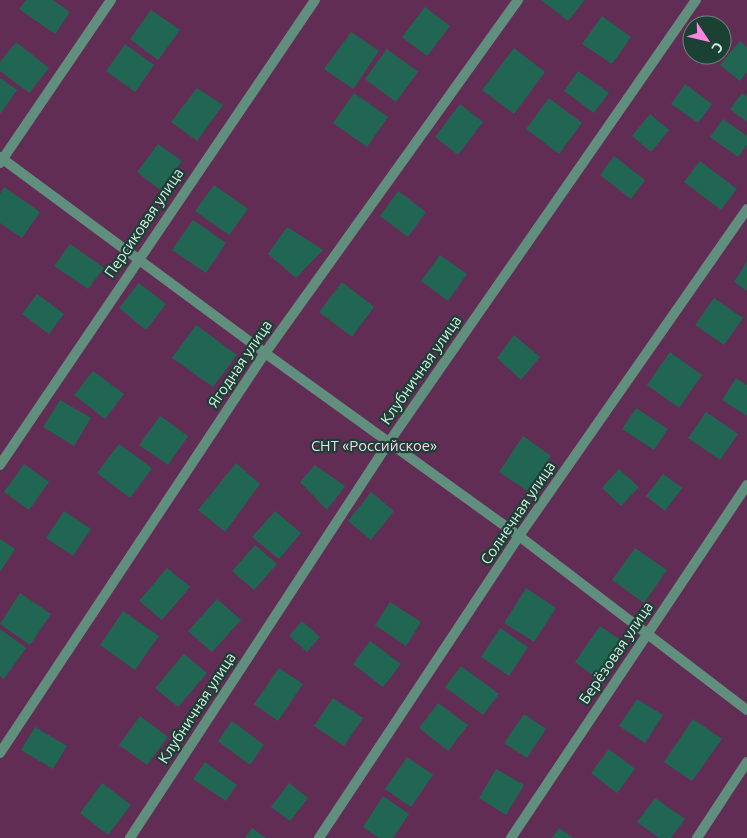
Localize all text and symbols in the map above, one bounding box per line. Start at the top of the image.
north arrow [682,15,732,65]
text: С [709,39,727,56]
street label: Персиковая улица [101,165,186,281]
street label: Клубничная улица [377,312,464,427]
street label: Ягодная улица [204,317,275,411]
park label: СНТ «Российское» [311,437,437,454]
street label: Солнечная улица [477,458,558,567]
street label: Берёзовая улица [575,599,656,707]
street label: Клубничная улица [154,649,239,766]

